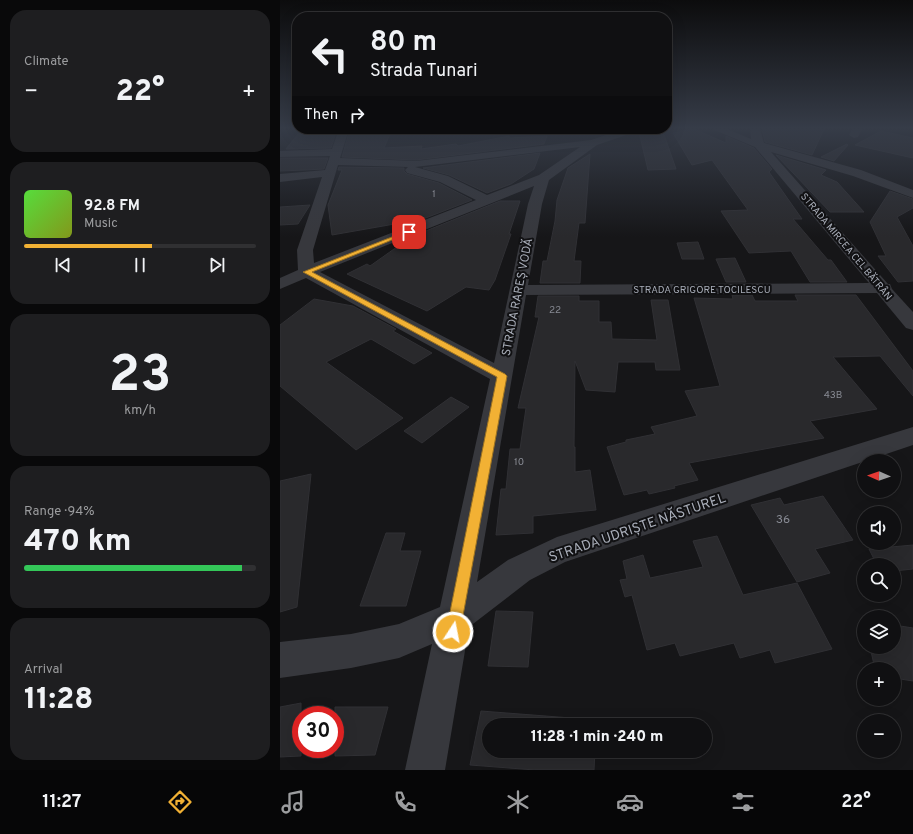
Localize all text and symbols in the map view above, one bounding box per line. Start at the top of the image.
text: 80 m [370,25,437,61]
icon: left [304,28,356,80]
text: Climate [24,54,69,70]
text: Strada Tunari [370,60,478,83]
text: 22° [115,74,165,111]
text: − [24,79,38,106]
text: + [242,79,256,106]
icon: right [346,104,368,126]
text: Then [304,106,338,125]
house number: 1 [432,189,436,200]
street label: STRADA MIRCEA CEL BĂTRÂN [797,191,895,303]
text: 92.8 FM [84,197,140,216]
pin [392,215,426,249]
text: Music [84,216,118,232]
icon: arrive [398,221,420,243]
street label: STRADA RAREȘ VODĂ [499,237,537,358]
icon: previous [52,254,74,276]
icon: pause [129,254,151,276]
icon: next [206,254,228,276]
street label: STRADA GRIGORE TOCILESCU [633,284,771,297]
house number: 22 [549,304,561,317]
text: 23 [109,344,171,410]
house number: 43B [824,389,842,402]
text: km/h [124,403,156,419]
north arrow [857,454,901,498]
map controls [857,454,901,758]
house number: 10 [514,456,524,469]
street label: STRADA UDRIȘTE NĂSTUREL [546,489,728,567]
text: Range · 94% [24,504,95,520]
button: sound [857,506,901,550]
house number: 36 [776,512,790,528]
text: 470 km [24,524,131,561]
button: search [857,558,901,602]
button: layers [857,610,901,654]
position arrow [432,611,474,653]
text: Arrival [24,662,63,678]
button: + [857,662,901,706]
text: 11:28 [24,682,93,719]
speed limit sign: 30 [292,706,344,758]
button: − [857,714,901,758]
text: 11:28 · 1 min · 240 m [531,728,663,747]
icon: directions [166,788,194,816]
icon: music [279,788,307,816]
icon: phone [391,788,419,816]
icon: climate [504,788,532,816]
icon: car [616,788,644,816]
icon: filters [729,788,757,816]
text: 11:27 [42,791,82,814]
text: 22° [841,791,871,814]

